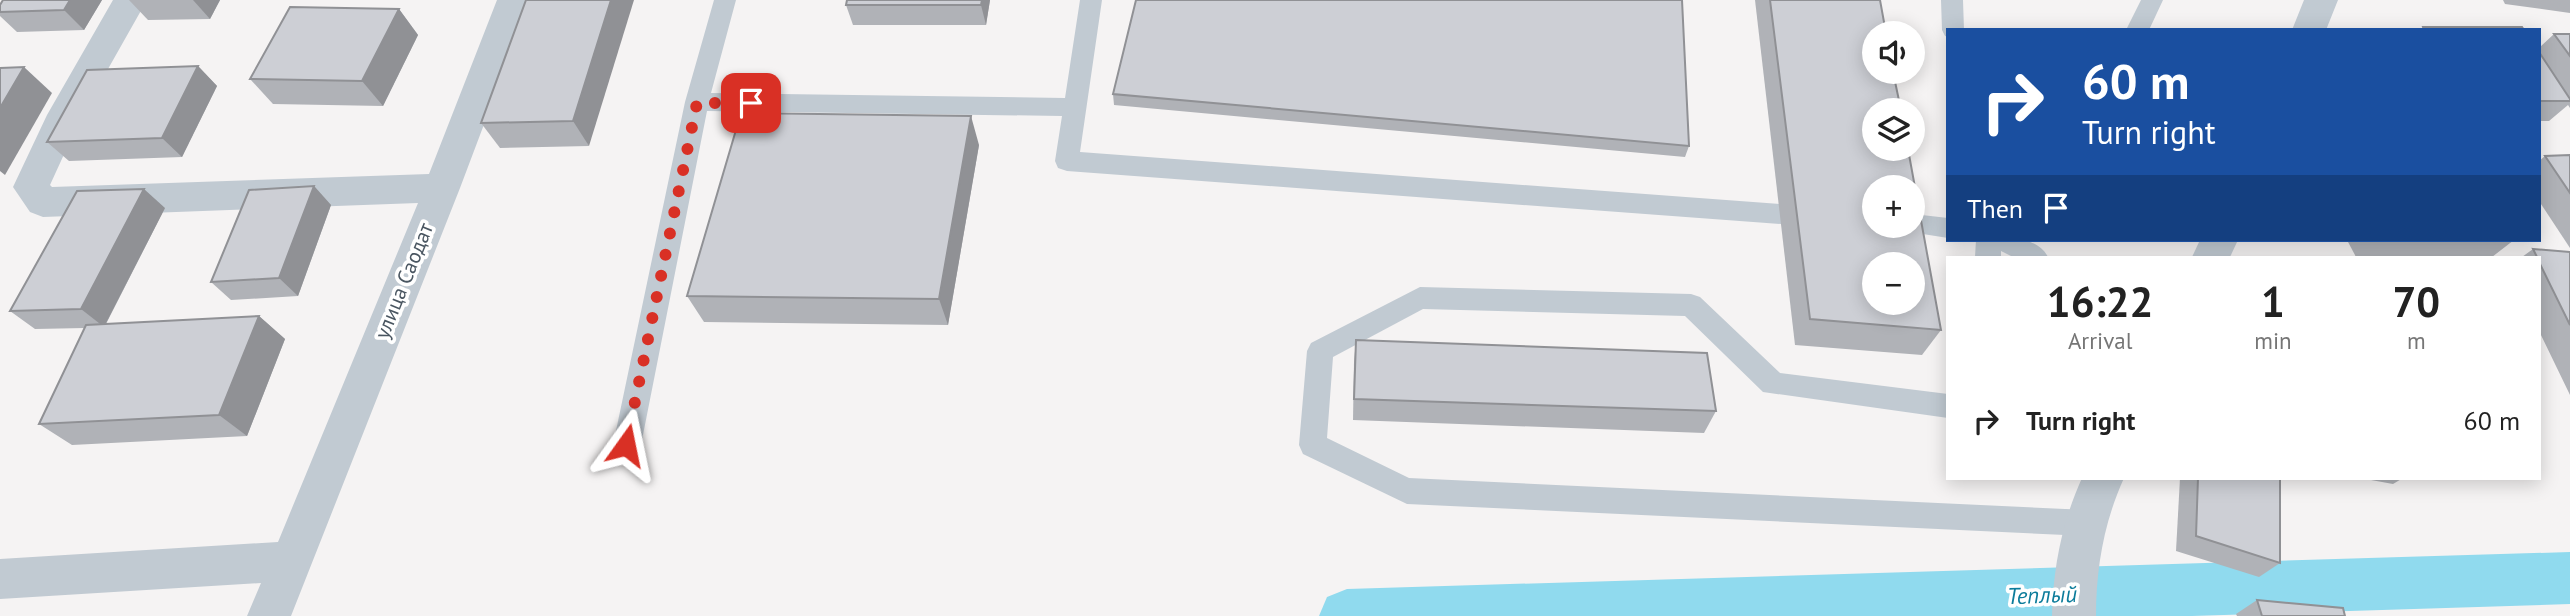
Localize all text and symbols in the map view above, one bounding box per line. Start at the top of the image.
map controls [1862,21,1925,315]
button: sound [1862,21,1925,84]
text: 60 m [2082,49,2189,113]
icon: right [1967,56,2058,147]
pin [721,73,781,133]
icon: arrive [732,84,770,122]
button: layers [1862,98,1925,161]
text: Turn right [2082,111,2216,153]
button: + [1862,175,1925,238]
icon: arrive [2037,189,2075,227]
text: Then [1967,192,2023,225]
street label: улица Саодат [368,218,439,343]
button: − [1862,252,1925,315]
text: 16:22 [2047,274,2153,329]
text: 1 [2261,274,2285,329]
text: 70 [2393,274,2440,329]
text: Arrival [2068,326,2132,355]
text: min [2254,326,2292,355]
text: m [2407,326,2426,355]
icon: right [1967,402,2005,440]
text: Turn right [2026,404,2135,437]
text: 60 m [2464,404,2520,437]
position arrow [589,408,663,482]
water label: Теплый [2006,579,2078,610]

